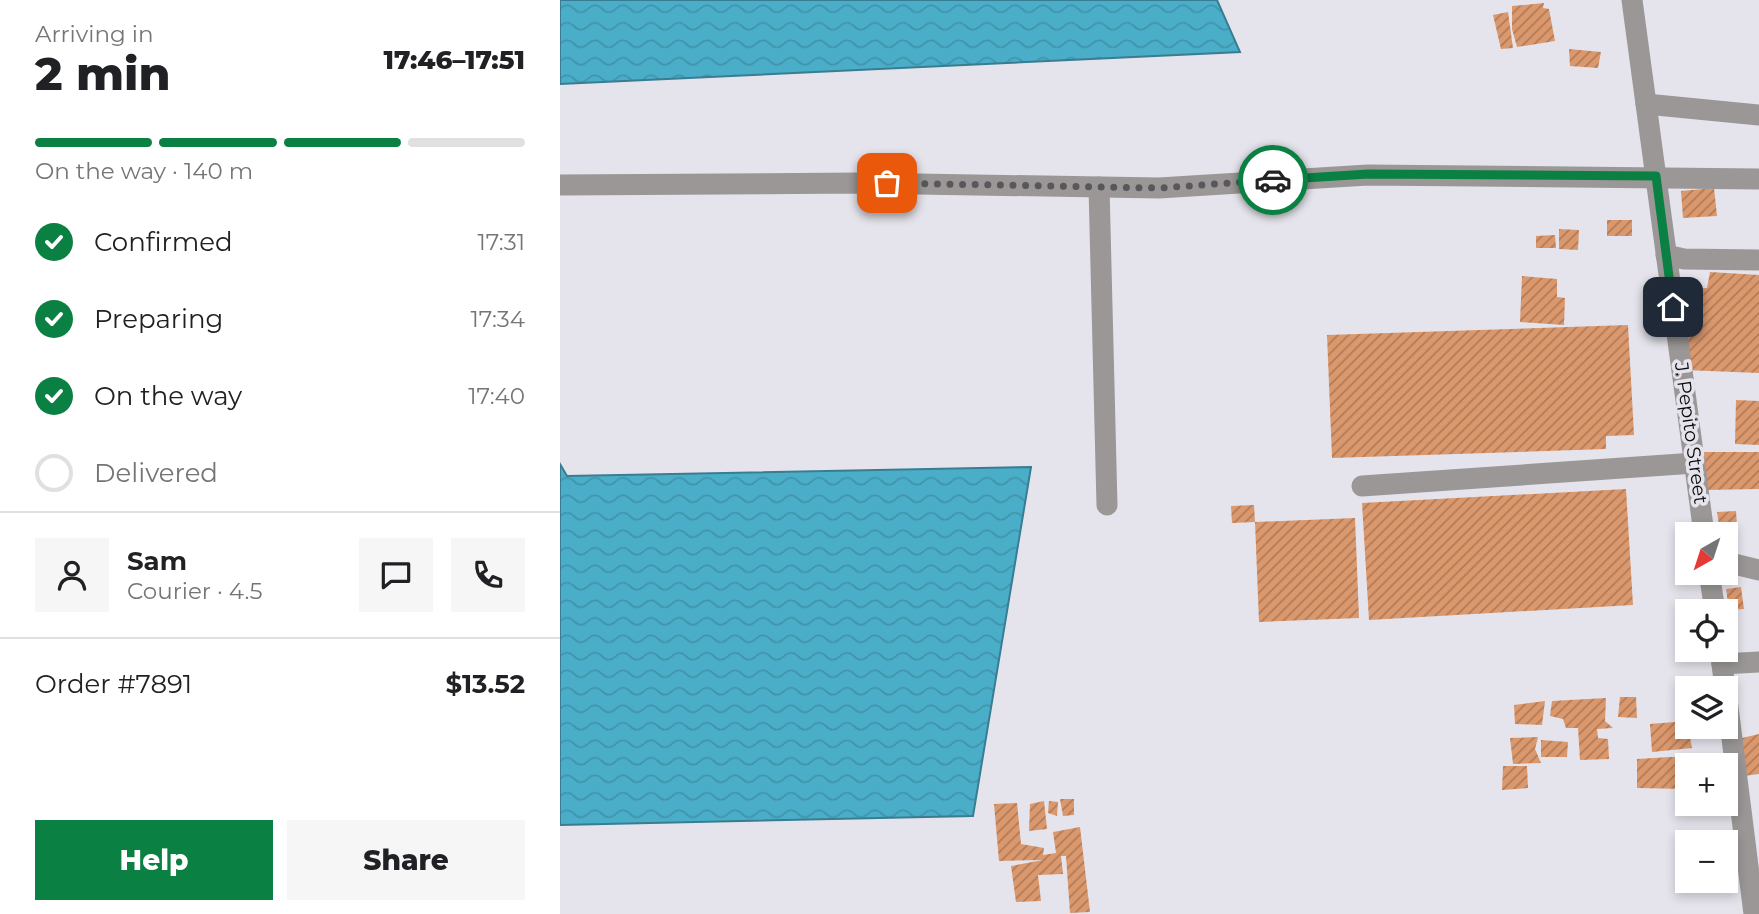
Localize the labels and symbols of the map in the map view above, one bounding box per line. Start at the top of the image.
courier [1238,145,1308,215]
pin [857,153,917,213]
pin [1643,277,1703,337]
street label: J. Pepito Street [1670,360,1712,506]
north arrow [1675,522,1738,584]

